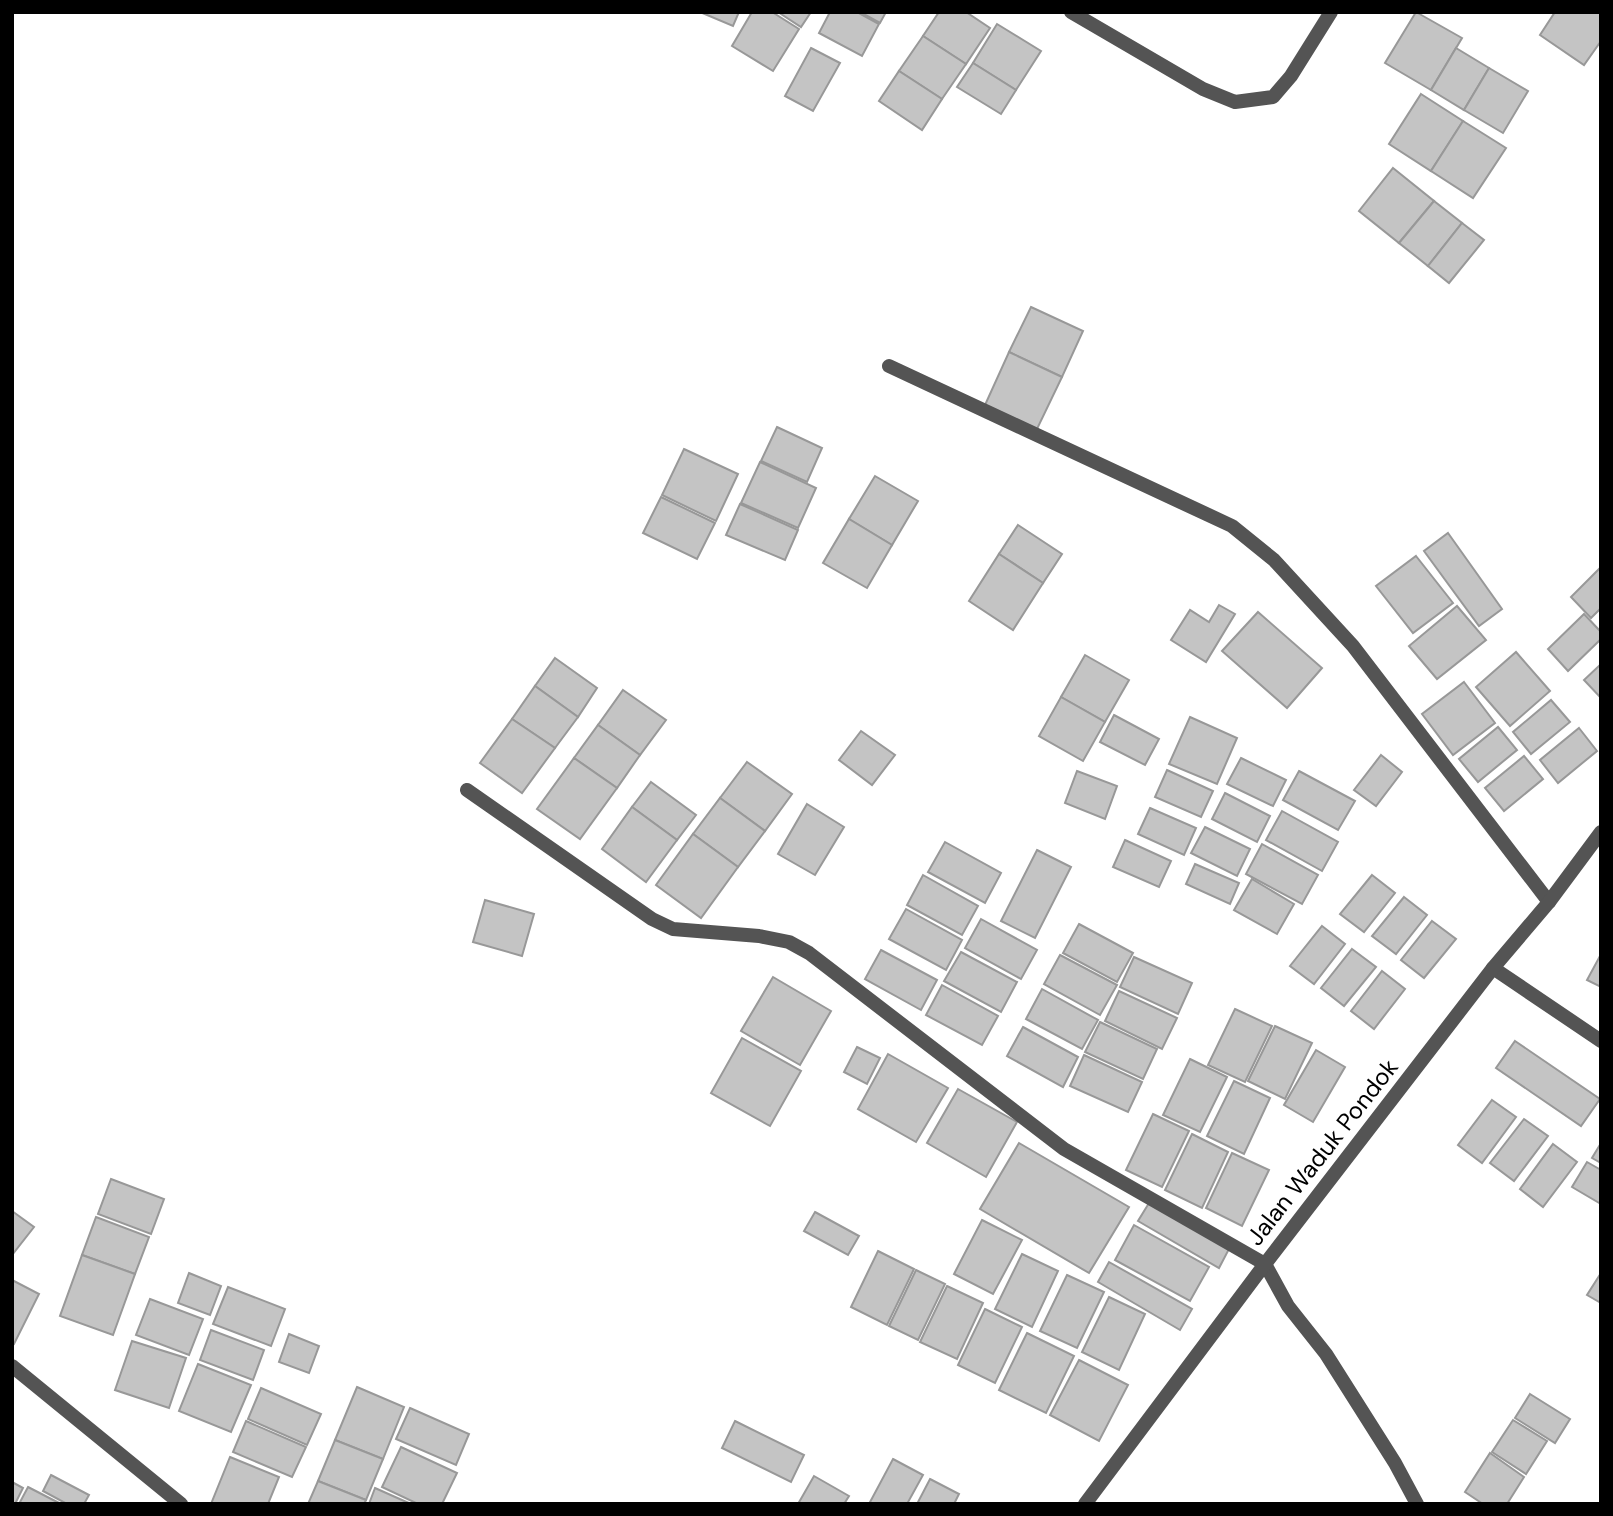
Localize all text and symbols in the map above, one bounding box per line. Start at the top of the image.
street label: Jalan Waduk Pondok [1239,1052,1405,1252]

